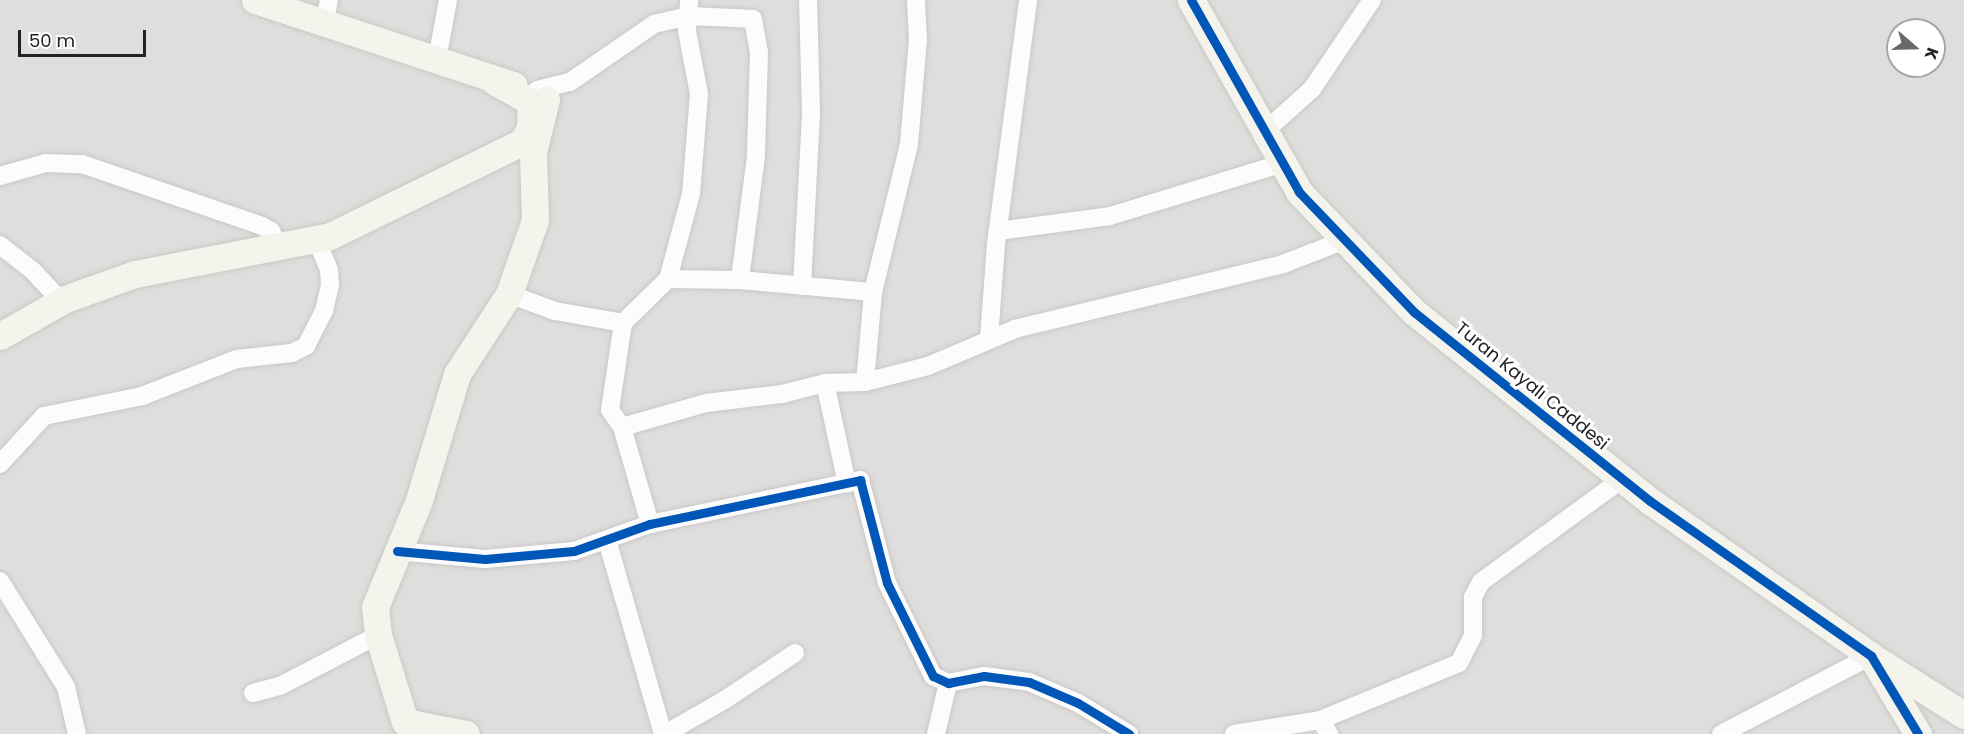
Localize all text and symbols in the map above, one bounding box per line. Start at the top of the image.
scale bar [21,18,148,56]
north arrow [1886,18,1946,78]
text: 50 m [29,28,75,53]
text: K [1919,44,1944,63]
street label: Turan Kayalı Caddesi [1451,318,1613,454]

